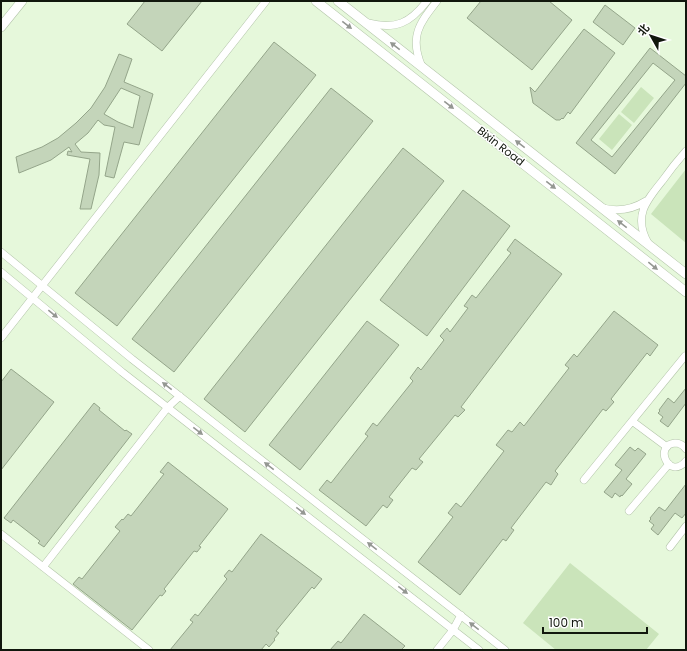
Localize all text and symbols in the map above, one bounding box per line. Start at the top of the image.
north arrow [631,16,671,56]
text: 北 [634,20,653,39]
one-way arrow [341,21,352,29]
one-way arrow [390,42,401,51]
one-way arrow [443,101,454,110]
street label: Bixin Road [474,122,528,170]
one-way arrow [514,140,525,148]
one-way arrow [546,181,557,190]
one-way arrow [616,220,627,229]
one-way arrow [648,261,659,270]
one-way arrow [47,310,58,319]
one-way arrow [161,382,172,390]
one-way arrow [193,426,203,434]
one-way arrow [264,462,275,470]
one-way arrow [295,506,306,515]
one-way arrow [366,542,377,550]
one-way arrow [398,586,408,594]
scale bar [543,609,647,635]
text: 100 m [549,614,583,631]
one-way arrow [469,622,480,630]

